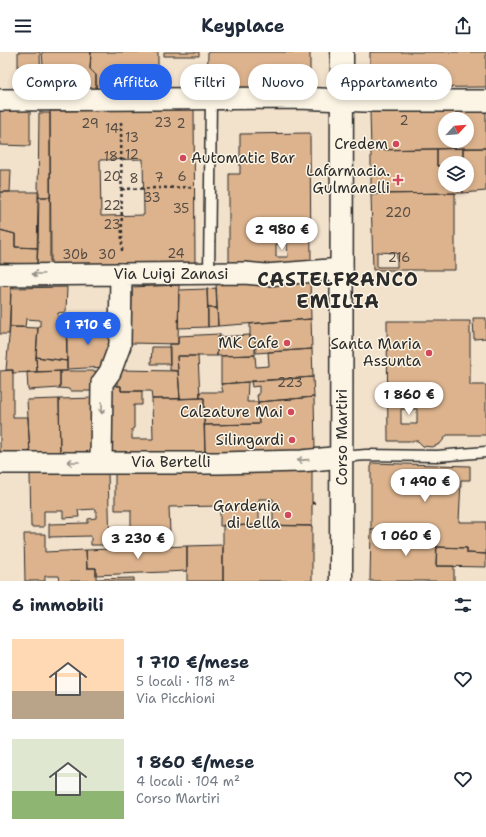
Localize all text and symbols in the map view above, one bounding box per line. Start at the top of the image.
text: Keyplace [201,14,285,38]
icon: menu [12,15,34,37]
icon: share [452,15,474,37]
chip: Compra [12,64,91,100]
chip: Affitta [99,64,172,100]
chip: Filtri [180,64,240,100]
chip: Nuovo [248,64,318,100]
chip: Appartamento [326,64,452,100]
house number: 2 [399,112,409,129]
north arrow [438,112,474,148]
map controls [438,112,474,192]
house number: 23 [154,114,172,131]
house number: 29 [81,115,99,132]
house number: 2 [176,115,186,132]
house number: 14 [105,120,119,137]
house number: 13 [125,129,139,146]
place label: Credem [334,134,388,154]
marker: Credem [391,139,401,149]
house number: 12 [125,146,139,163]
house number: 18 [104,148,118,165]
place label: Automatic Bar [191,148,295,168]
marker: Automatic Bar [178,153,188,163]
button: layers [438,156,474,192]
place label: Lafarmacia. Gulmanelli [306,161,390,198]
house number: 20 [103,168,121,185]
house number: 6 [177,168,187,185]
house number: 7 [154,169,164,186]
house number: 8 [129,170,139,187]
marker: Lafarmacia. Gulmanelli [393,175,403,185]
house number: 33 [143,189,161,206]
house number: 22 [103,197,121,214]
house number: 35 [173,200,189,217]
house number: 220 [385,204,411,221]
house number: 23 [103,216,121,233]
pin: 2 980 € [245,217,319,251]
text: 2 980 € [255,221,309,238]
house number: 24 [167,245,185,262]
house number: 30b [62,246,88,263]
house number: 30 [98,246,116,263]
house number: 216 [388,249,410,266]
street label: Via Luigi Zanasi [113,264,229,284]
district label: CASTELFRANCO EMILIA [257,267,419,314]
one-way arrow [32,270,45,278]
pin: 1 710 € [51,312,125,346]
text: 1 710 € [64,316,112,333]
place label: MK Cafe [218,333,279,353]
place label: Santa Maria Assunta [330,334,422,371]
marker: MK Cafe [282,338,292,348]
marker: Santa Maria Assunta [424,348,434,358]
house number: 223 [277,374,303,391]
pin: 1 860 € [372,382,446,416]
text: 1 860 € [383,386,435,403]
street label: Corso Martiri [332,389,352,485]
one-way arrow [98,401,106,414]
place label: Calzature Mai [180,402,283,422]
marker: Calzature Mai [286,407,296,417]
place label: Silingardi [216,430,284,450]
marker: Silingardi [287,435,297,445]
street label: Via Bertelli [131,452,211,472]
one-way arrow [297,457,310,464]
one-way arrow [67,458,80,466]
pin: 1 490 € [388,469,462,503]
text: 1 490 € [400,473,450,490]
place label: Gardenia di Lella [213,496,281,533]
marker: Gardenia di Lella [283,510,293,520]
pin: 1 060 € [369,523,443,557]
pin: 3 230 € [101,526,175,560]
text: 1 060 € [380,527,432,544]
text: 3 230 € [111,530,165,547]
text: 6 immobili [12,594,104,616]
icon: filters [452,594,474,616]
text: 1 710 €/mese [136,651,249,673]
icon: home [44,655,92,703]
icon: heart [452,668,474,690]
text: 5 locali · 118 m² [136,673,235,690]
text: Via Picchioni [136,690,215,707]
text: 1 860 €/mese [136,751,254,773]
icon: home [44,755,92,803]
icon: heart [452,768,474,790]
text: 4 locali · 104 m² [136,773,240,790]
text: Corso Martiri [136,790,220,807]

